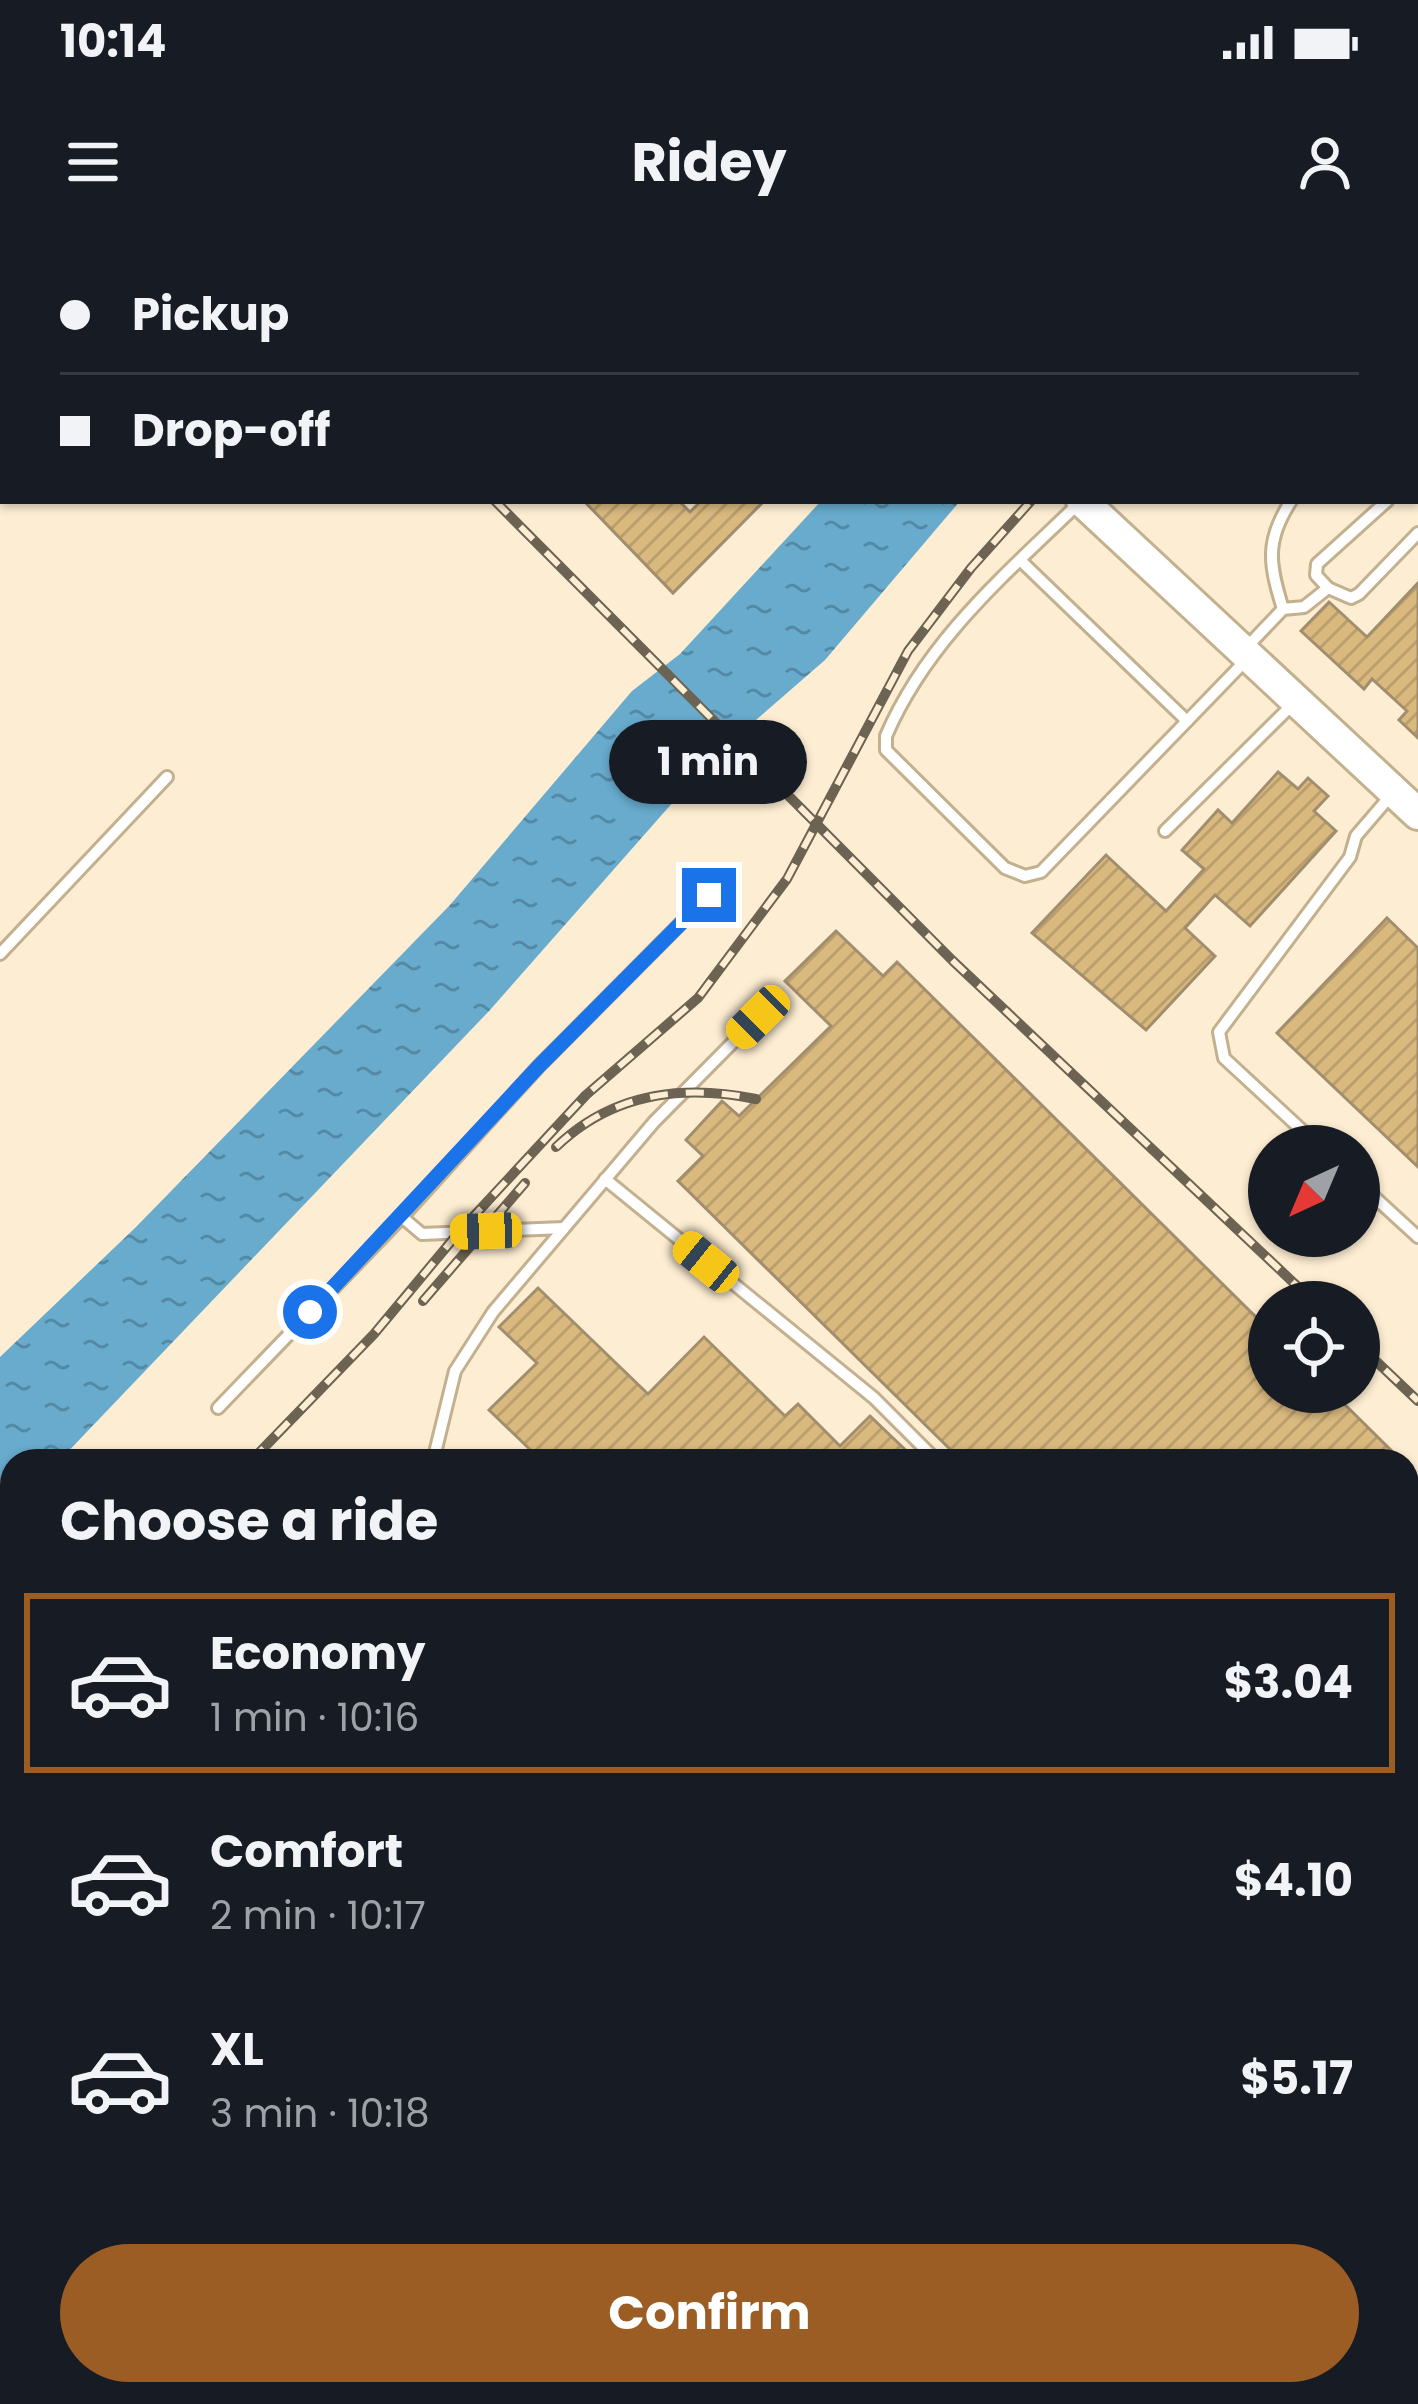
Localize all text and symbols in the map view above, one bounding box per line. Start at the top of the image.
text: 10:14 [60,10,166,73]
text: Ridey [631,124,787,200]
icon: menu [60,129,126,195]
icon: person [1292,129,1358,195]
text: Pickup [132,283,289,346]
text: Drop-off [132,399,330,462]
callout: 1 min [610,721,808,805]
text: 1 min [657,734,759,789]
route end [682,868,736,922]
car [720,979,796,1055]
north arrow [1248,1125,1380,1257]
map controls [1248,1125,1380,1413]
car [449,1212,523,1250]
car [667,1225,745,1299]
button: locate [1248,1281,1380,1413]
route start [283,1285,337,1339]
text: Choose a ride [60,1483,438,1559]
text: Economy [210,1622,425,1685]
icon: car [66,1629,174,1737]
text: $3.04 [1224,1651,1353,1714]
text: 1 min · 10:16 [210,1690,419,1745]
text: Comfort [210,1820,403,1883]
icon: car [66,1827,174,1935]
text: $4.10 [1234,1849,1353,1912]
text: 2 min · 10:17 [210,1888,426,1943]
text: XL [210,2018,264,2081]
icon: car [66,2025,174,2133]
text: $5.17 [1240,2047,1353,2110]
text: 3 min · 10:18 [210,2086,430,2141]
button: Confirm [60,2244,1359,2382]

